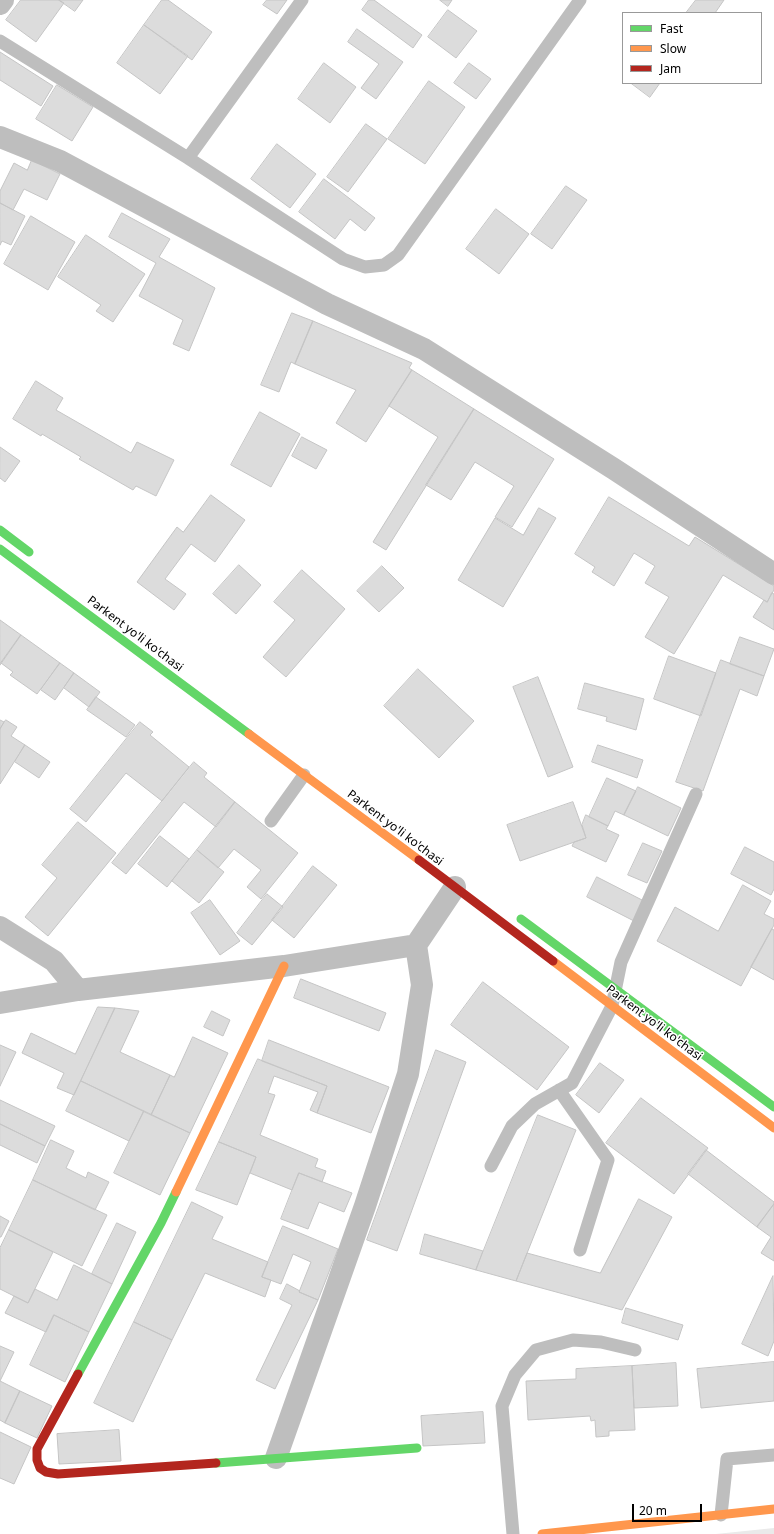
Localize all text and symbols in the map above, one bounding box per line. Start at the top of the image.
legend [622,12,762,84]
text: Fast [660,20,683,37]
text: Slow [660,40,686,57]
text: Jam [660,60,681,77]
street label: Parkent yo'li ko'chasi [84,593,186,675]
street label: Parkent yo'li ko'chasi [344,787,446,869]
street label: Parkent yo'li ko'chasi [603,982,705,1064]
scale bar [634,1496,704,1522]
text: 20 m [639,1502,667,1519]

